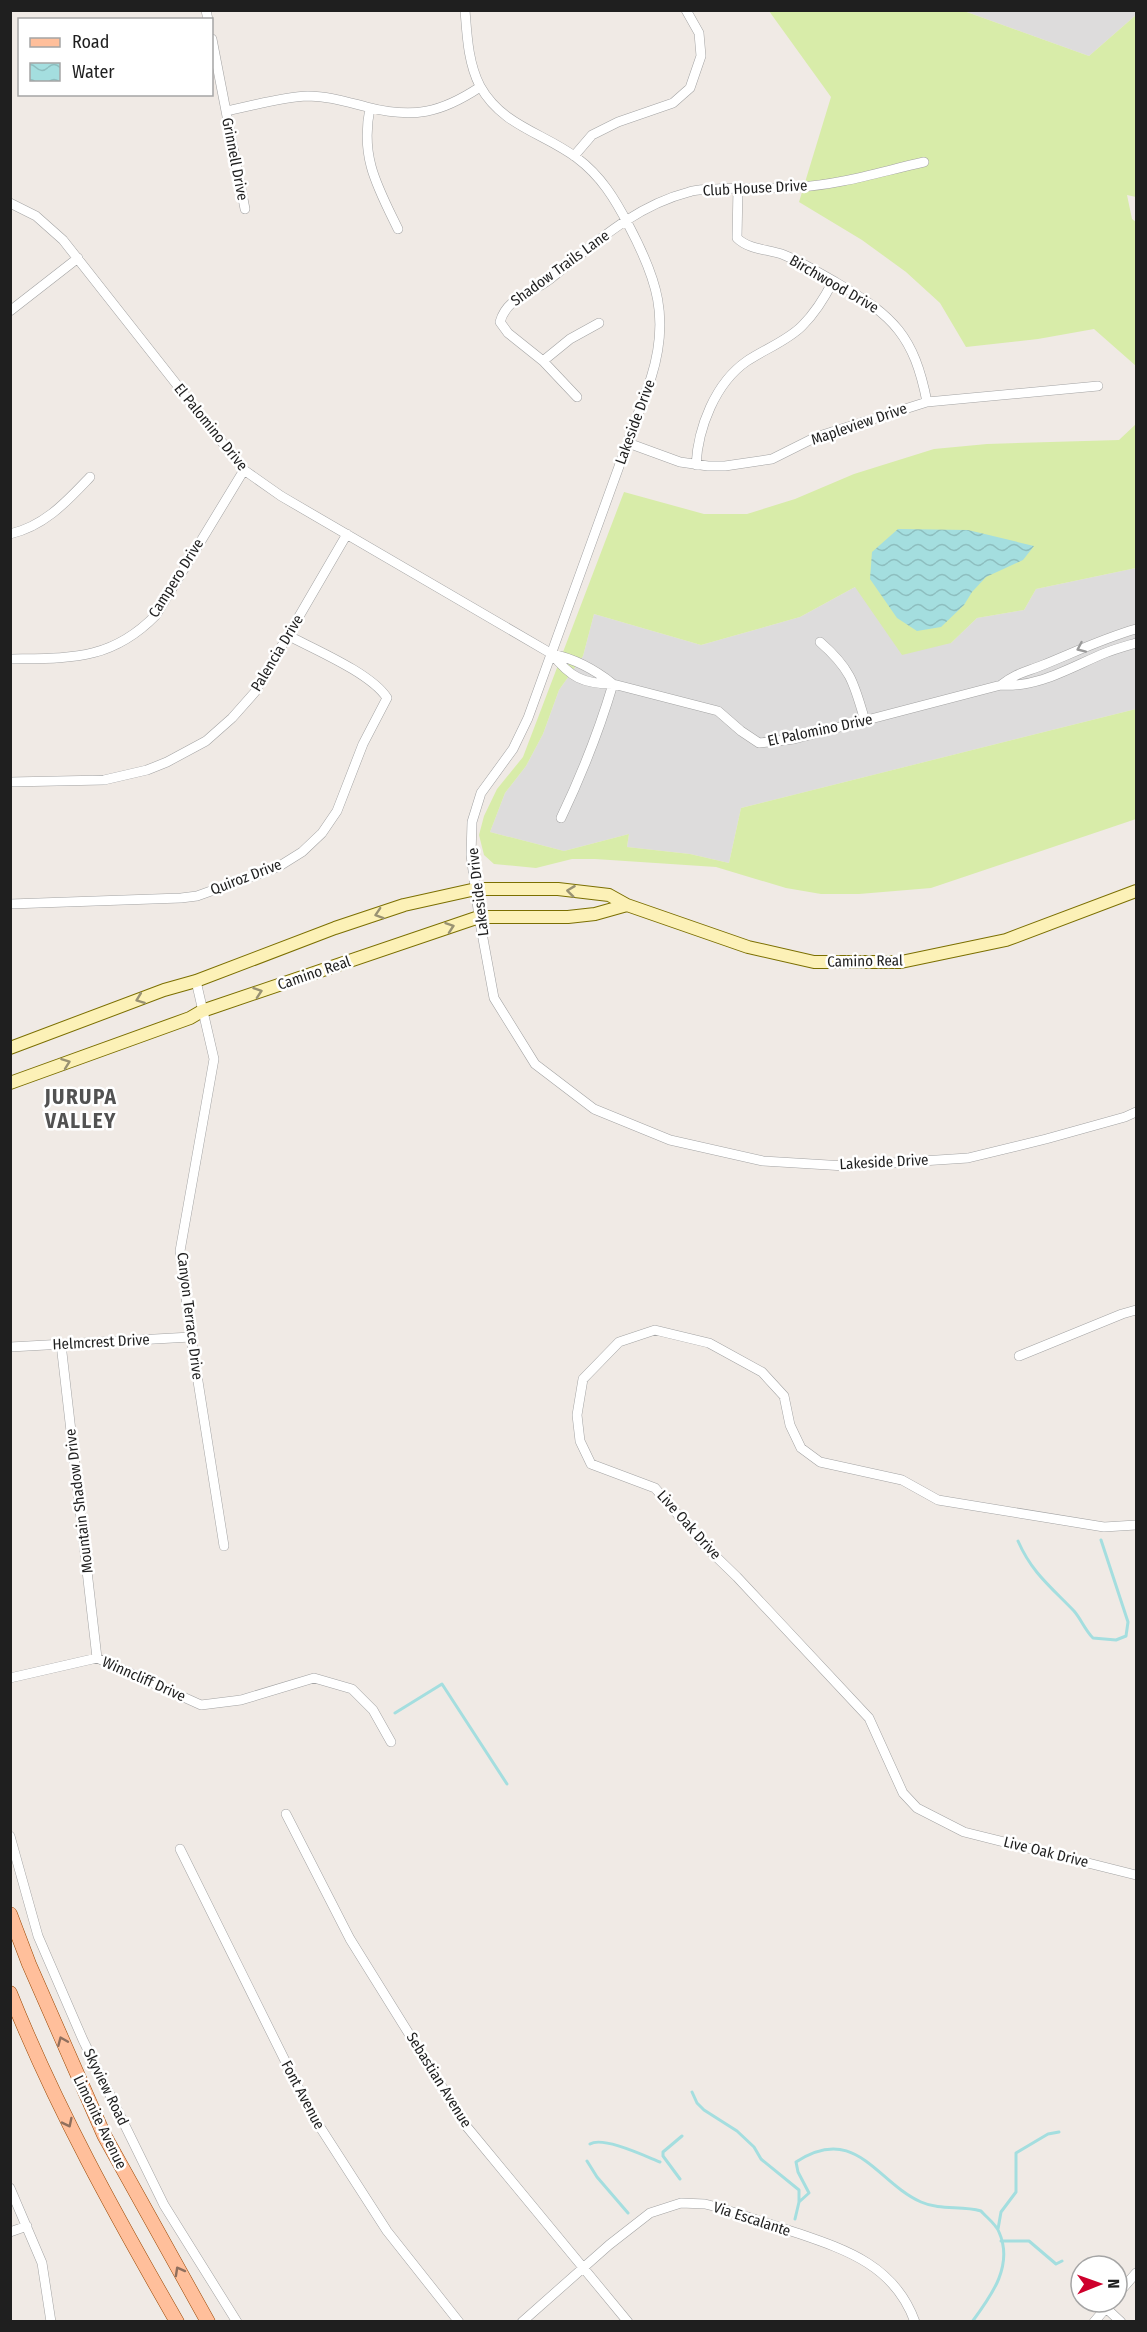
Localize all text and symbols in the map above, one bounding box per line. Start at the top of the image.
legend [18,18,213,96]
text: Road [72,31,109,53]
text: Water [72,61,115,83]
street label: Grinnell Drive [218,116,252,202]
street label: Club House Drive [702,176,808,200]
street label: Shadow Trails Lane [507,226,613,310]
street label: Birchwood Drive [786,251,882,317]
street label: Lakeside Drive [611,377,659,467]
street label: El Palomino Drive [170,380,252,474]
street label: Mapleview Drive [809,399,909,449]
street label: Campero Drive [145,535,207,621]
street label: Palencia Drive [247,611,307,695]
one-way arrow [1077,641,1088,653]
street label: El Palomino Drive [766,710,874,750]
street label: Lakeside Drive [464,847,492,937]
street label: Quiroz Drive [208,855,284,899]
one-way arrow [566,885,576,897]
one-way arrow [374,907,385,919]
one-way arrow [445,921,455,934]
street label: Camino Real [827,951,903,971]
street label: Camino Real [275,952,353,994]
one-way arrow [252,987,263,999]
one-way arrow [135,991,146,1004]
one-way arrow [59,1058,70,1070]
district label: JURUPA VALLEY [44,1084,117,1134]
street label: Lakeside Drive [839,1151,929,1173]
street label: Canyon Terrace Drive [173,1251,207,1381]
street label: Helmcrest Drive [52,1330,150,1354]
street label: Mountain Shadow Drive [61,1428,97,1574]
street label: Live Oak Drive [653,1487,725,1563]
street label: Winncliff Drive [99,1653,189,1705]
street label: Live Oak Drive [1002,1833,1090,1871]
street label: Sebastian Avenue [403,2029,475,2131]
one-way arrow [57,2036,69,2047]
street label: Skyview Road [80,2046,132,2128]
street label: Font Avenue [277,2058,329,2132]
street label: Limonite Avenue [70,2072,130,2172]
one-way arrow [61,2117,73,2128]
street label: Via Escalante [711,2198,793,2240]
north arrow [1069,2254,1129,2314]
one-way arrow [174,2267,186,2277]
text: N [1104,2279,1123,2289]

